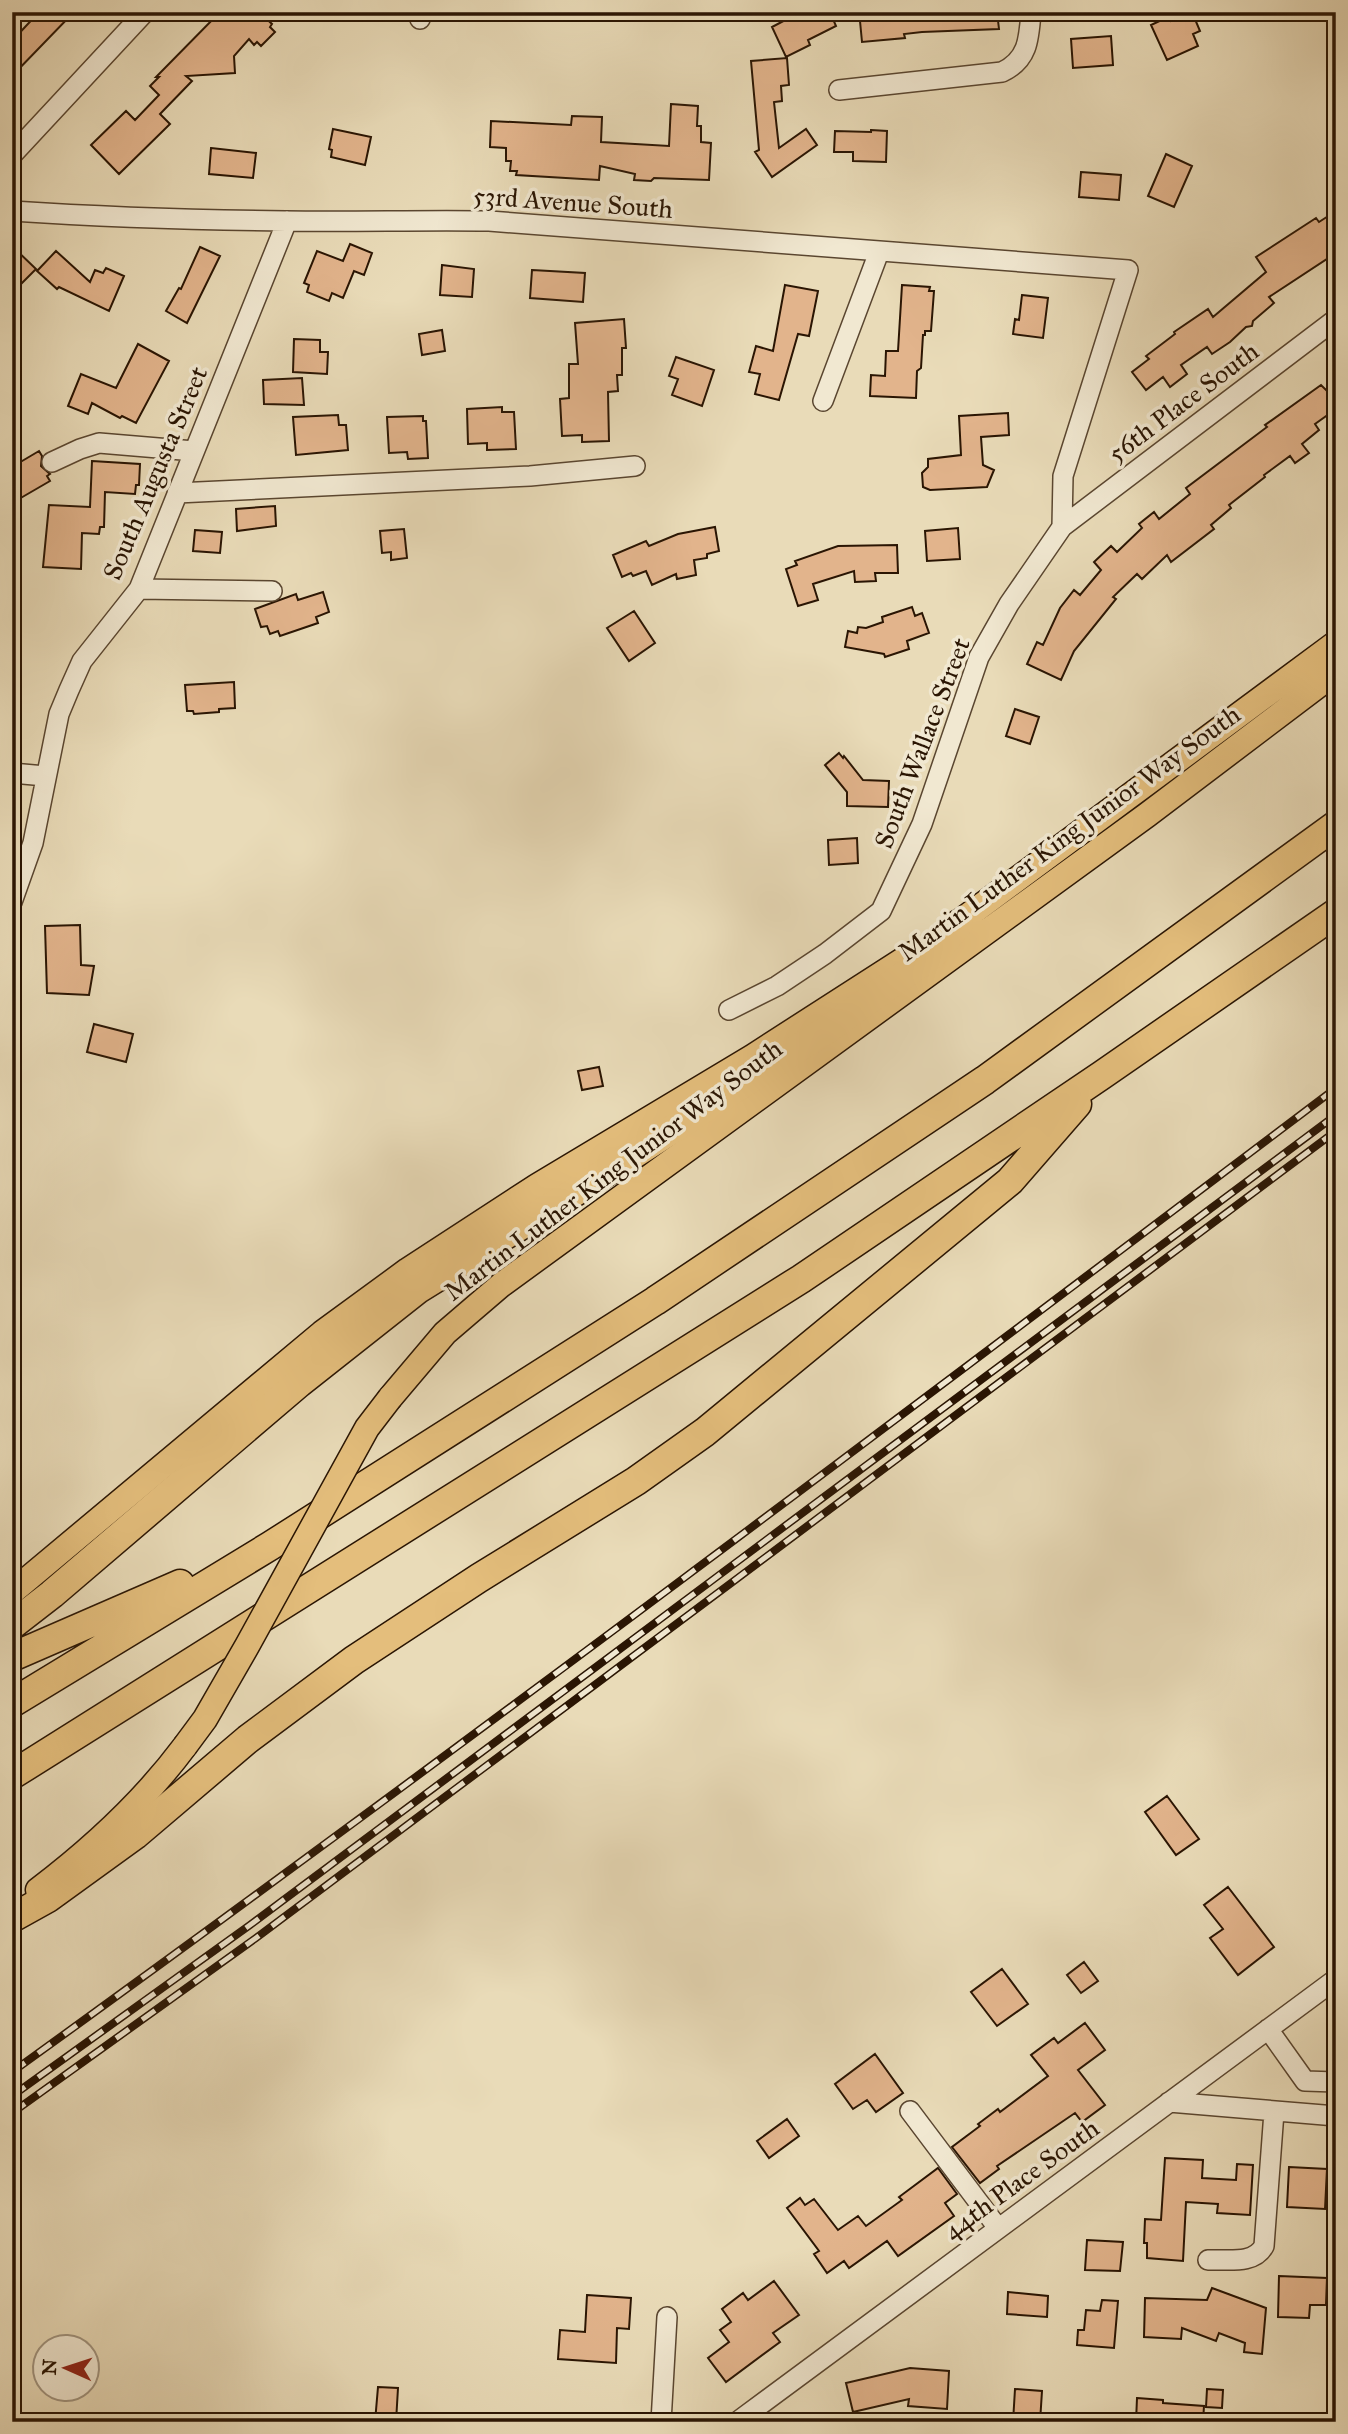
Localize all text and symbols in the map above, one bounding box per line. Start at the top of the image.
street label: 53rd Avenue South [472,179,675,225]
street label: 56th Place South [1101,335,1265,469]
street label: South Augusta Street [96,362,214,584]
street label: South Wallace Street [867,633,977,853]
street label: Martin Luther King Junior Way South [892,698,1247,968]
street label: Martin Luther King Junior Way South [438,1032,789,1308]
street label: 44th Place South [937,2112,1105,2246]
north arrow [32,2332,102,2402]
text: N [38,2358,61,2376]

